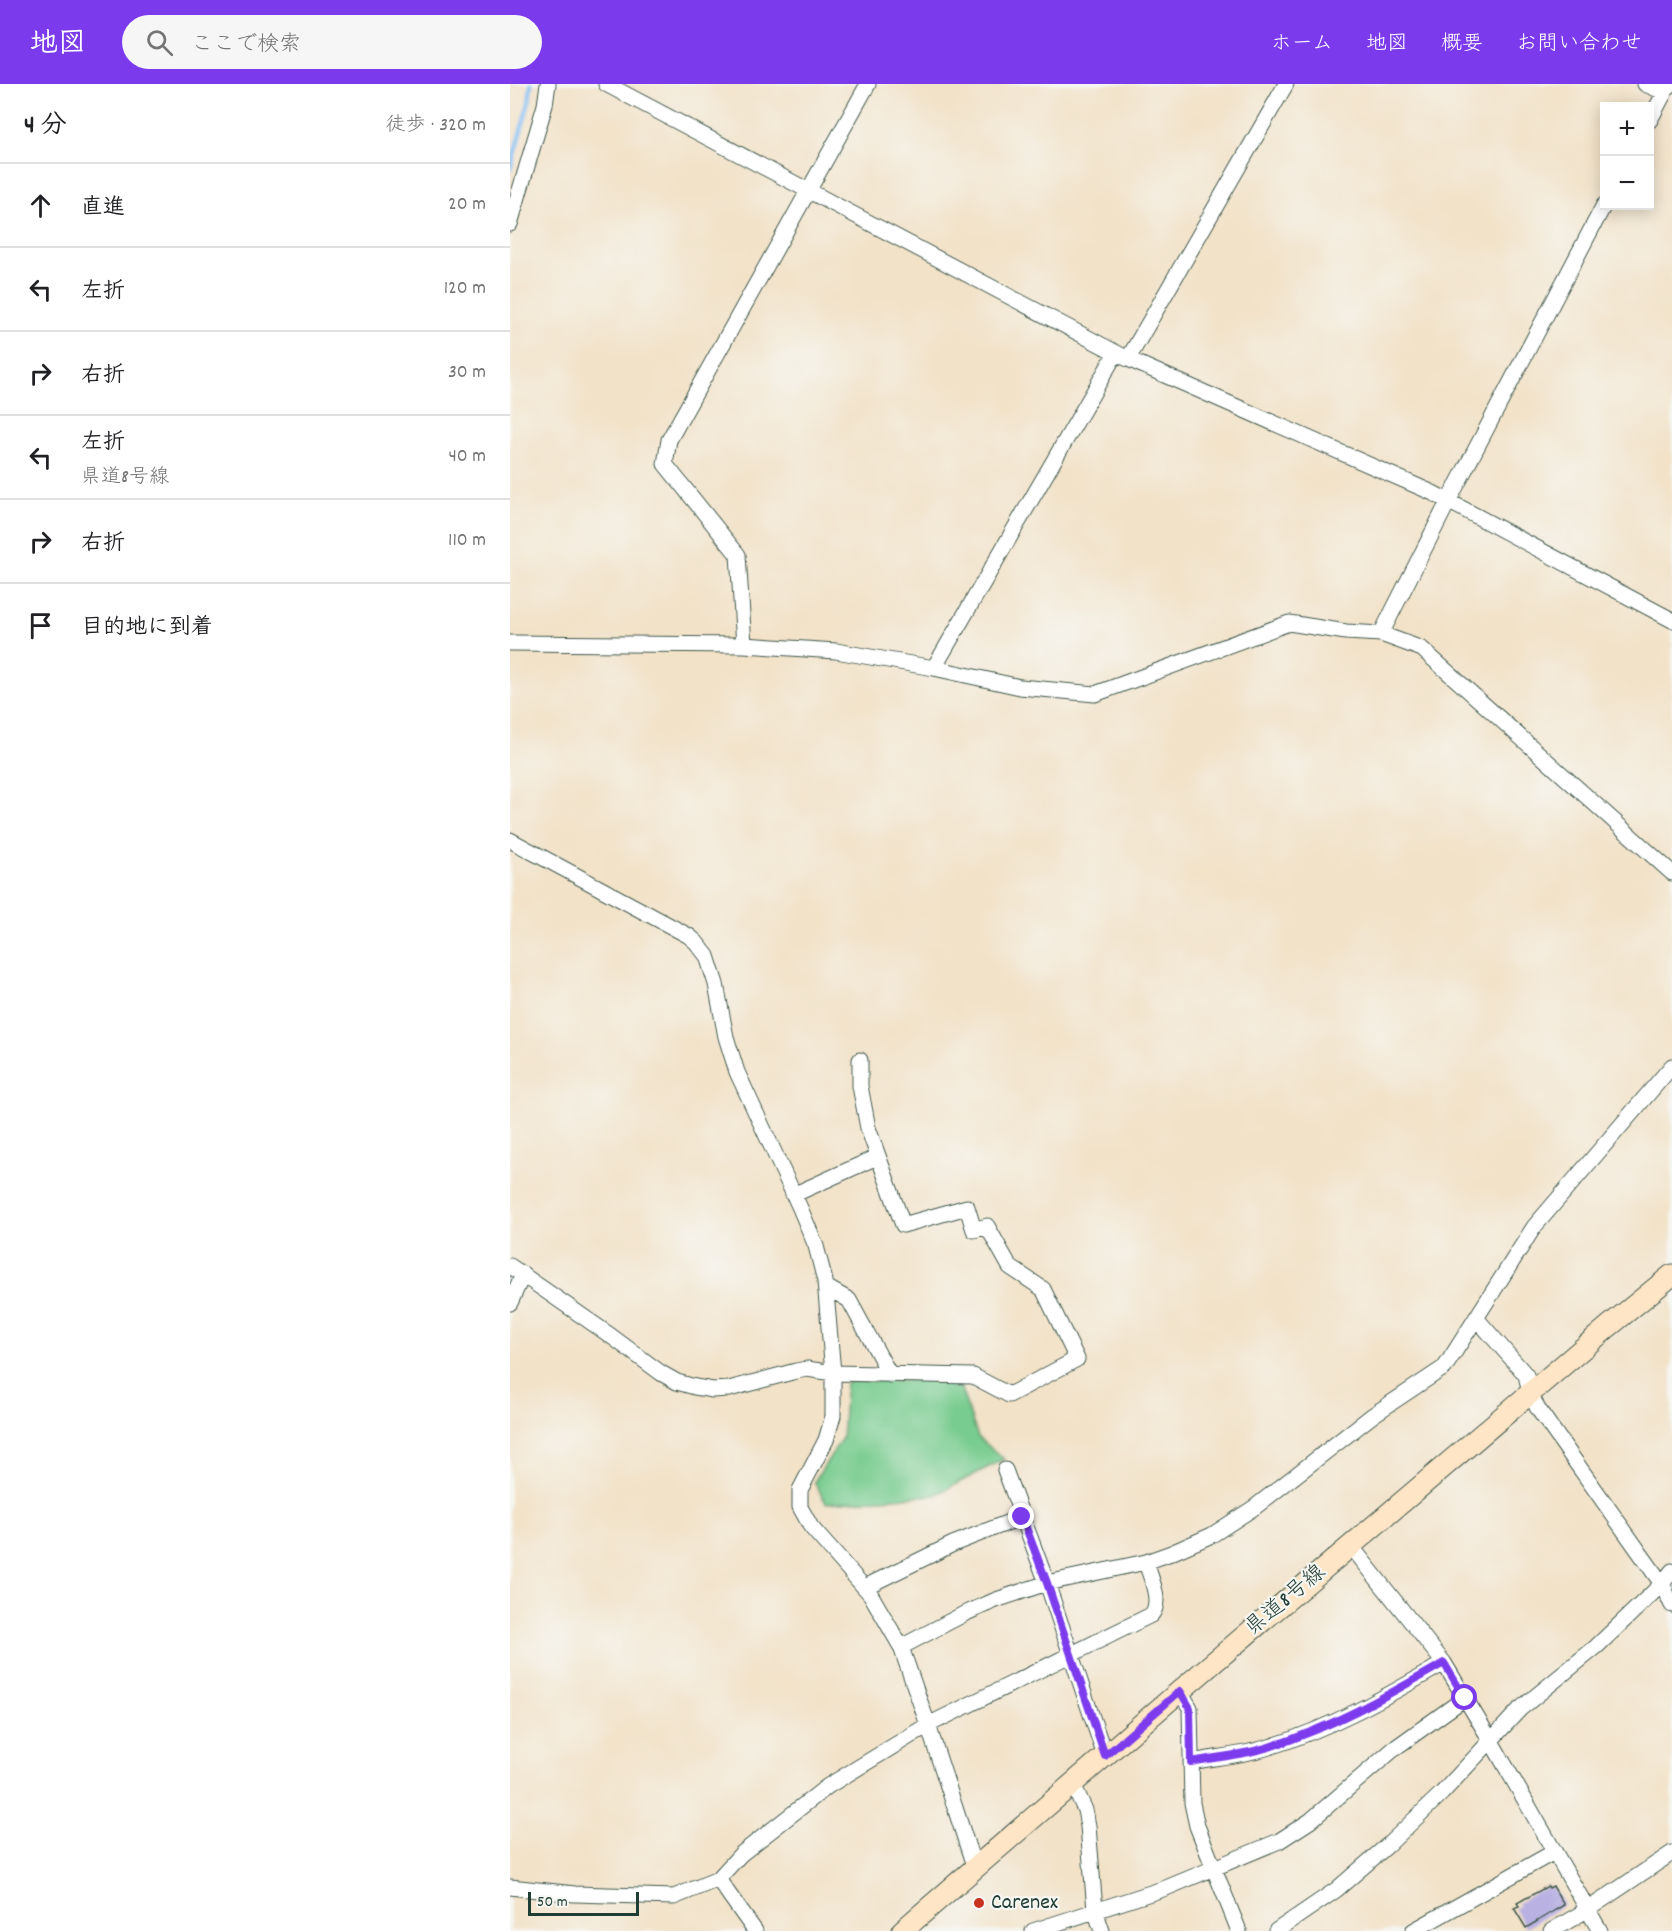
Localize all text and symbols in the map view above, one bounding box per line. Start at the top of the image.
search box [122,15,542,69]
text: 地図 [30,26,86,66]
icon: search [143,26,176,59]
text: ここで検索 [191,30,301,61]
text: ホーム [1271,30,1333,60]
text: 地図 [1366,30,1408,60]
text: 概要 [1441,30,1483,60]
text: お問い合わせ [1516,30,1642,60]
map controls [1600,102,1654,210]
button: + [1600,102,1654,156]
text: 4 分 [24,108,67,145]
text: 徒歩 · 320 m [385,112,486,140]
button: − [1600,156,1654,210]
icon: ahead [24,189,57,222]
text: 20 m [448,191,486,219]
text: 直進 [81,193,125,224]
icon: left [24,273,57,306]
text: 120 m [444,275,486,303]
text: 左折 [81,277,125,308]
icon: right [24,357,57,390]
text: 30 m [448,359,486,387]
text: 右折 [81,361,125,392]
text: 左折 [81,428,125,459]
icon: left [24,441,57,474]
text: 40 m [448,443,486,471]
text: 県道8号線 [81,464,169,492]
icon: right [24,525,57,558]
text: 110 m [448,527,486,555]
text: 右折 [81,529,125,560]
icon: arrive [24,609,57,642]
text: 目的地に到着 [81,613,213,644]
route end [1008,1503,1034,1529]
street label: 県道8号線 [1239,1558,1333,1644]
route start [1451,1684,1477,1710]
place label: Carenex [991,1888,1058,1919]
scale bar [528,1889,639,1916]
text: 50 m [537,1891,568,1914]
marker: Carenex [972,1896,986,1910]

